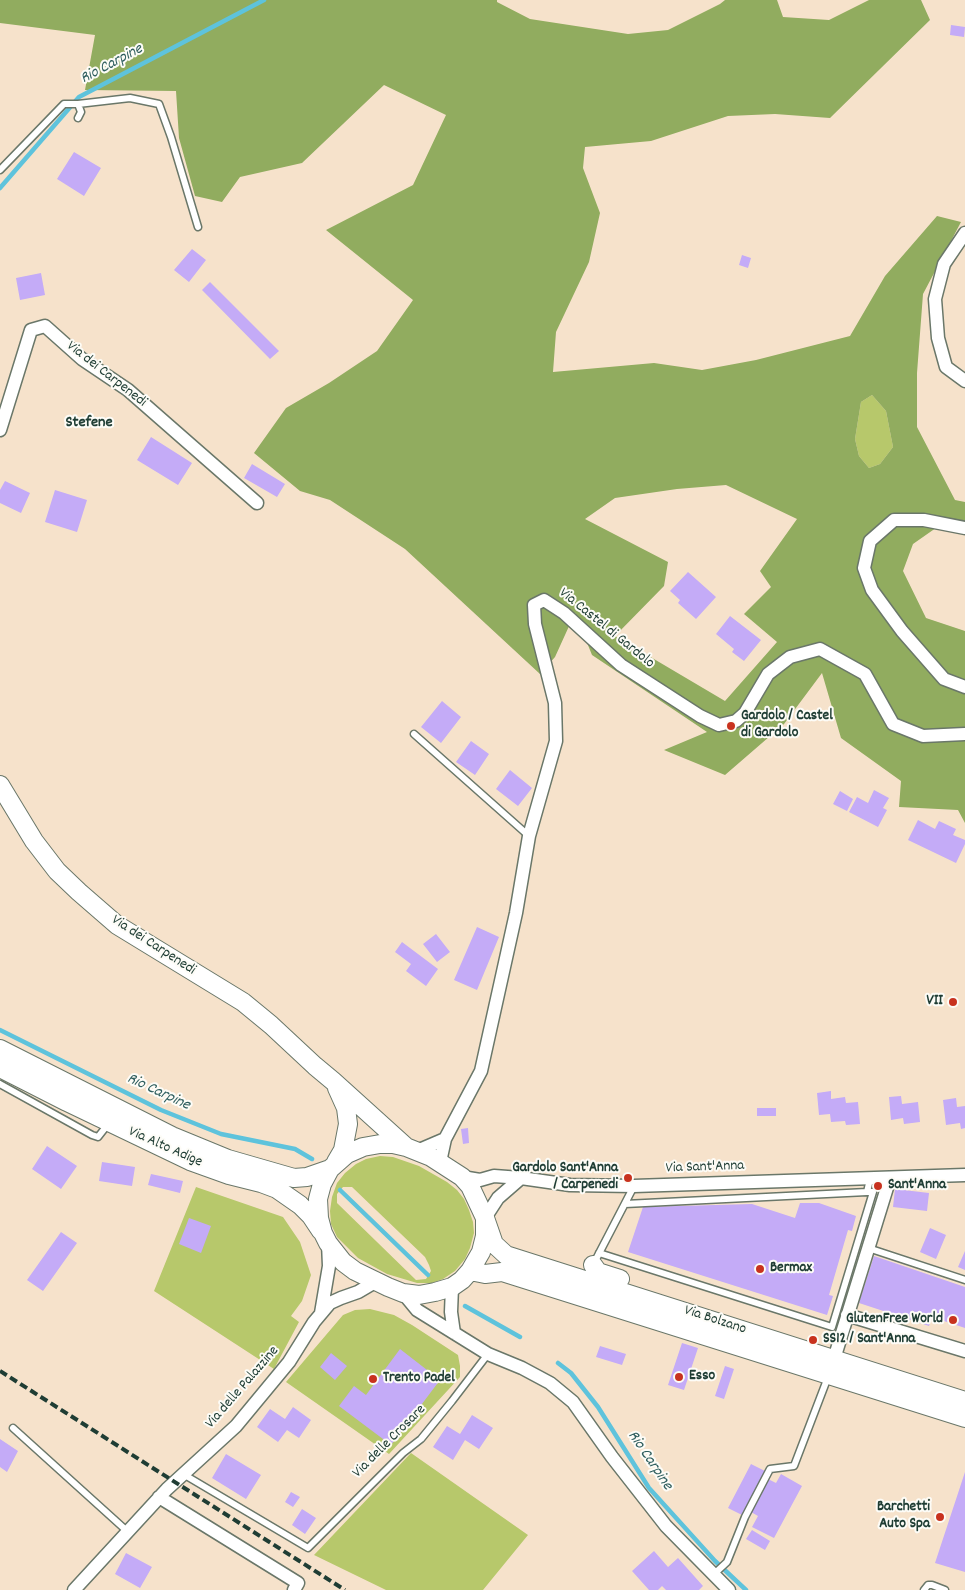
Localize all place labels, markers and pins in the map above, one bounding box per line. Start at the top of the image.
place label: Gardolo / Castel di Gardolo [741,708,833,743]
marker: Gardolo / Castel di Gardolo [725,720,737,732]
place label: VII [926,993,943,1011]
marker: VII [947,996,959,1008]
place label: Gardolo Sant'Anna / Carpenedi [512,1160,618,1195]
marker: Gardolo Sant'Anna / Carpenedi [622,1172,634,1184]
place label: Sant'Anna [888,1177,946,1195]
marker: Sant'Anna [872,1180,884,1192]
place label: Bermax [770,1260,812,1278]
marker: Bermax [754,1263,766,1275]
place label: GlutenFree World [846,1311,943,1329]
marker: GlutenFree World [947,1314,959,1326]
place label: SS12 / Sant'Anna [823,1331,915,1349]
marker: SS12 / Sant'Anna [807,1334,819,1346]
place label: Esso [689,1368,715,1386]
place label: Trento Padel [383,1370,455,1388]
marker: Esso [673,1371,685,1383]
marker: Trento Padel [367,1373,379,1385]
place label: Barchetti Auto Spa [877,1499,930,1534]
marker: Barchetti Auto Spa [934,1511,946,1523]

